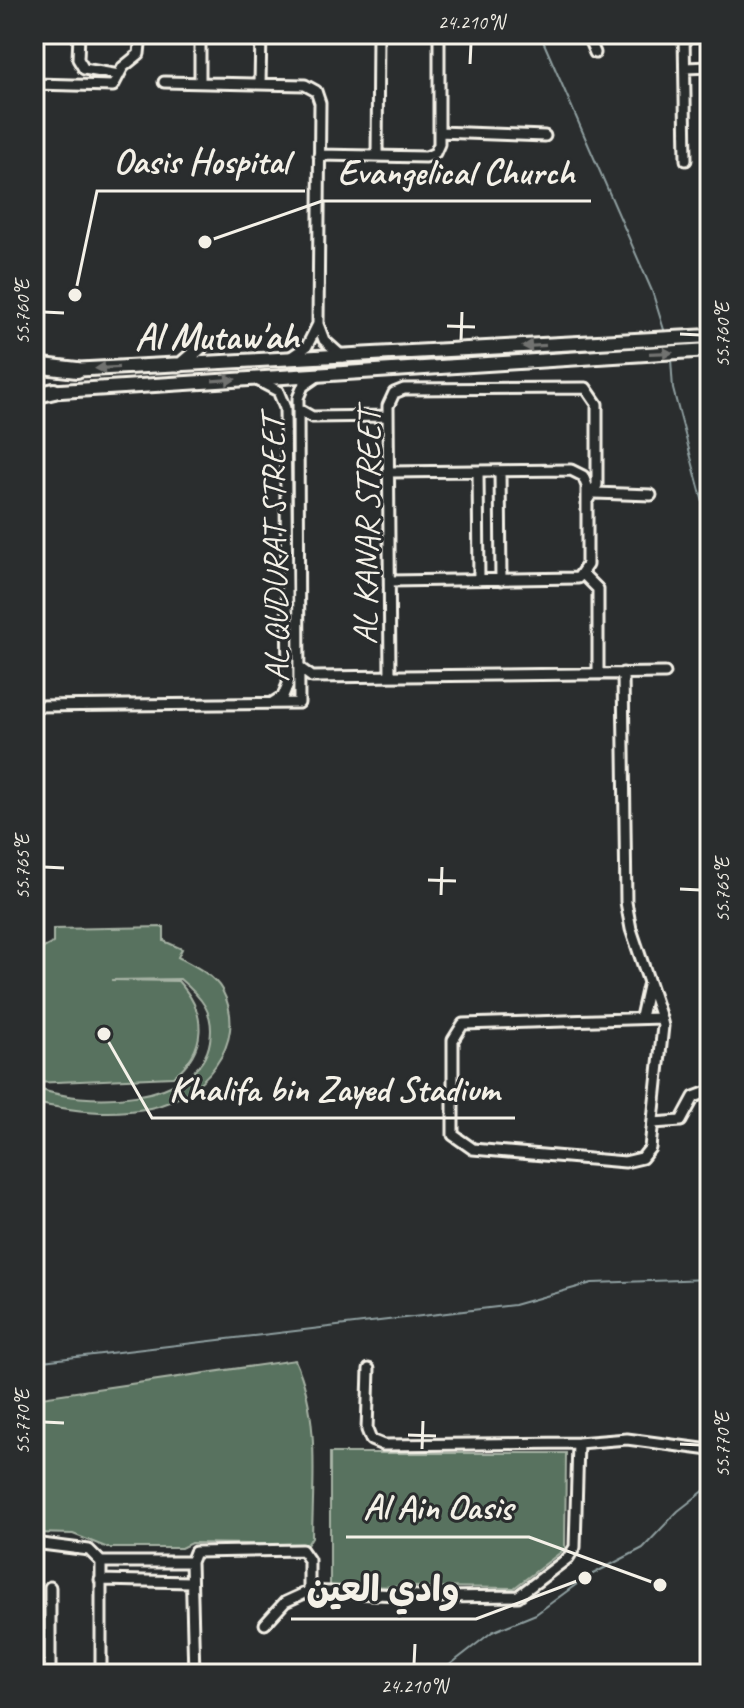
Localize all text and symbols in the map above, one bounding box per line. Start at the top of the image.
text: 24.210°N [438,10,507,35]
callout: Oasis Hospital [97,131,305,191]
text: Oasis Hospital [113,138,295,184]
callout: Evangelical Church [322,141,591,201]
text: Evangelical Church [338,149,576,195]
text: 55.760°E [10,277,35,345]
text: 55.760°E [710,300,735,368]
district label: Al Mutaw'ah [135,313,301,360]
one-way arrow [521,340,546,353]
one-way arrow [649,346,674,359]
one-way arrow [94,362,119,375]
one-way arrow [212,374,237,387]
street label: AL KANAR STREET [343,401,390,645]
street label: AL QUDURAT STREET [251,407,298,682]
text: 55.765°E [10,832,35,900]
text: 55.765°E [710,855,735,923]
callout: Khalifa bin Zayed Stadium [152,1058,515,1118]
text: Khalifa bin Zayed Stadium [169,1066,503,1112]
text: 55.770°E [10,1387,35,1455]
text: 55.770°E [710,1410,735,1478]
callout: Al Ain Oasis [346,1477,529,1537]
text: Al Ain Oasis [363,1484,516,1530]
callout: وادي العين [291,1559,476,1619]
text: وادي العين [306,1566,460,1615]
text: 24.210°N [381,1674,450,1699]

